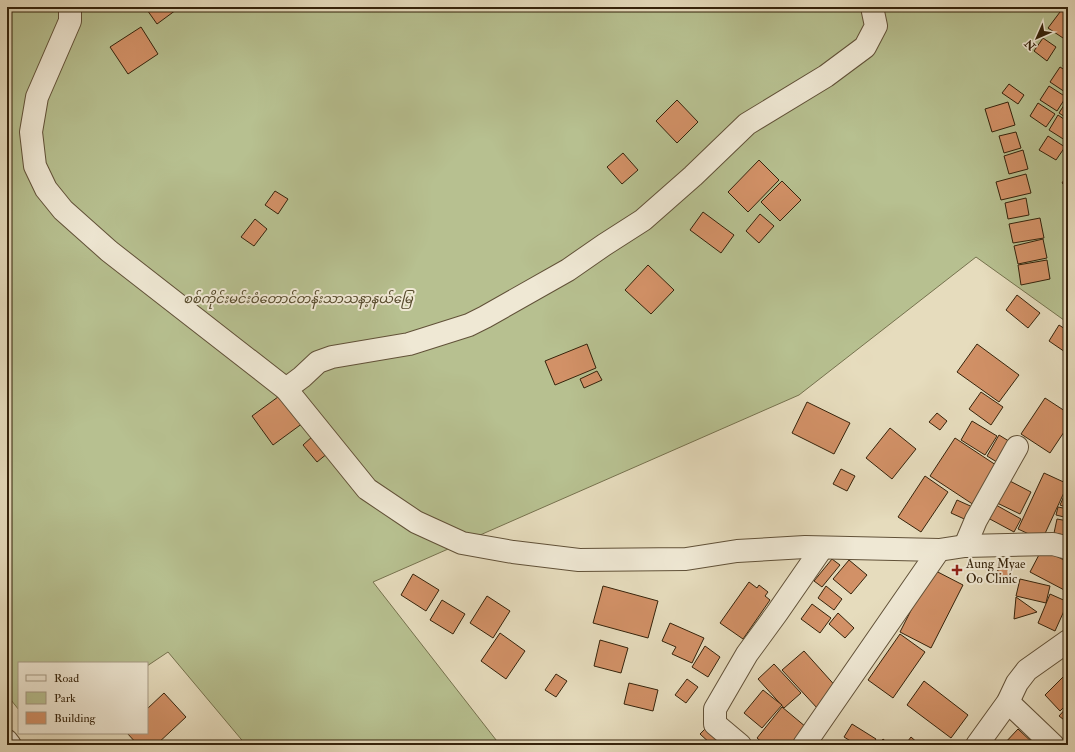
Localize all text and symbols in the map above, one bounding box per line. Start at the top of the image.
north arrow [1017,18,1057,58]
text: N [1021,36,1039,54]
park label: စစ်ကိုင်းမင်းဝံတောင်တန်းသာသနာ့နယ်မြေ [183,289,415,310]
place label: Aung Myae Oo Clinic [965,556,1026,587]
marker: Aung Myae Oo Clinic [951,564,963,576]
legend [18,662,148,734]
text: Road [54,671,79,686]
text: Park [54,691,76,706]
text: Building [54,711,97,726]

